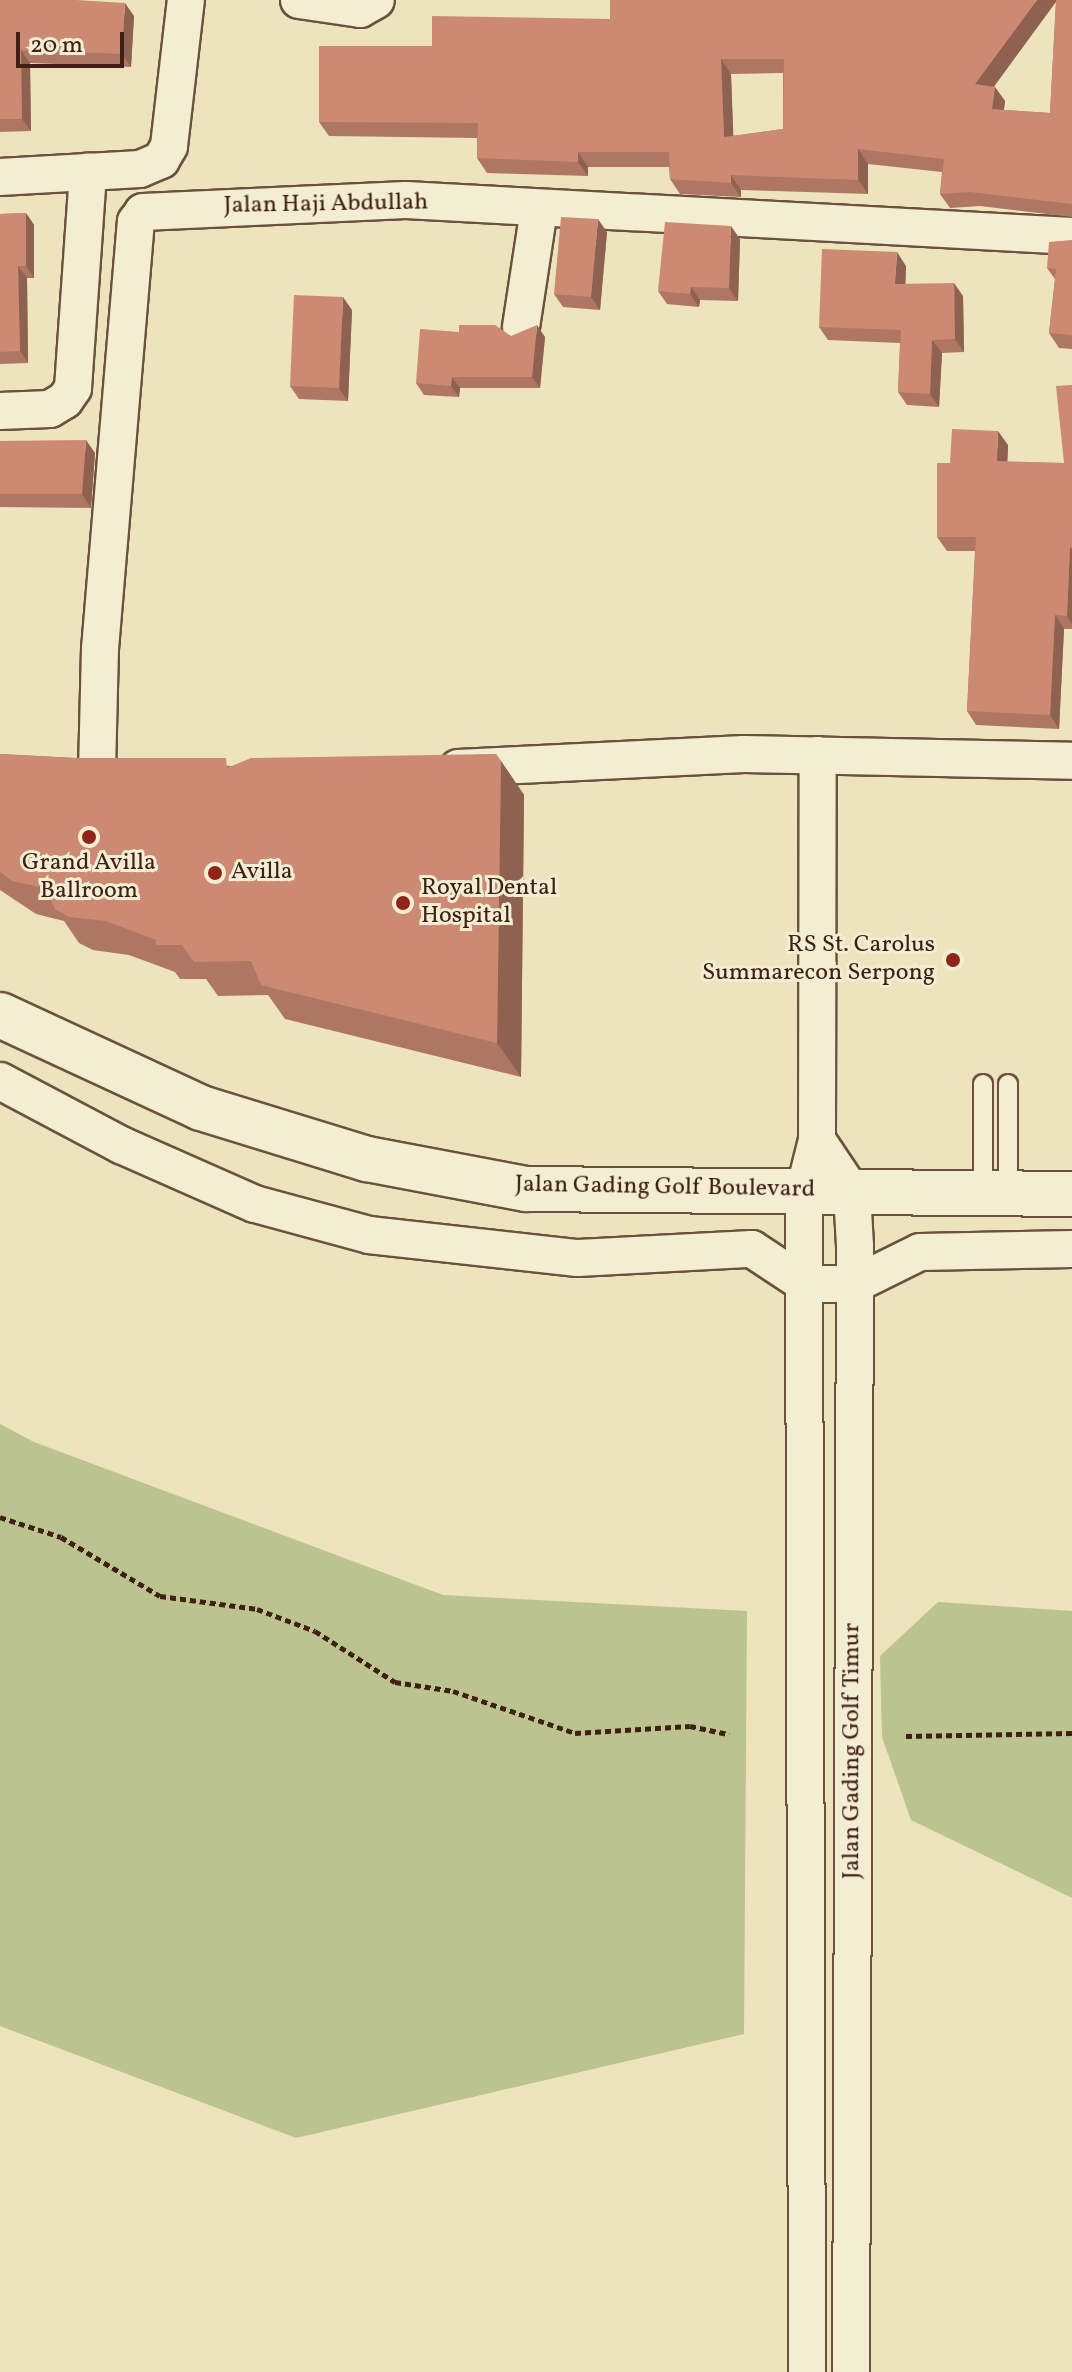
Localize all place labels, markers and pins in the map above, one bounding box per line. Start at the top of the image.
marker: Grand Avilla Ballroom [80,828,98,846]
place label: Grand Avilla Ballroom [22,850,156,906]
place label: Avilla [231,859,293,887]
marker: Avilla [206,864,224,882]
place label: Royal Dental Hospital [421,875,557,931]
marker: Royal Dental Hospital [392,892,414,914]
place label: RS St. Carolus Summarecon Serpong [702,932,935,988]
marker: RS St. Carolus Summarecon Serpong [942,949,964,971]

